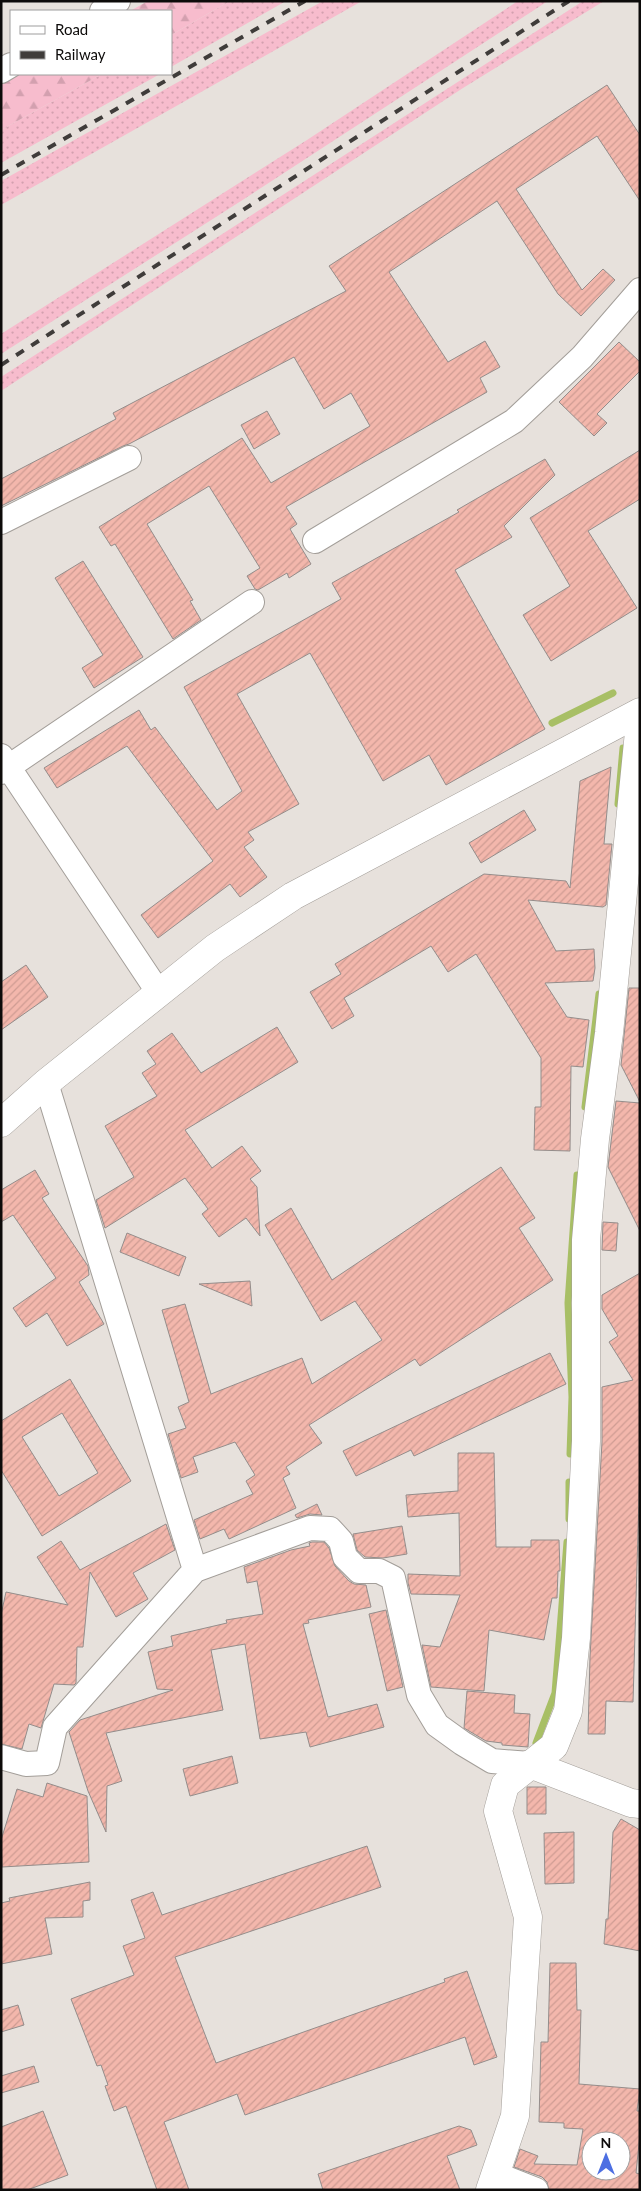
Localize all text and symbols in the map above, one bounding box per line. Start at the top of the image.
legend [10,10,172,75]
text: Road [55,20,88,38]
text: Railway [55,45,106,63]
north arrow [581,2131,631,2181]
text: N [601,2134,611,2151]

